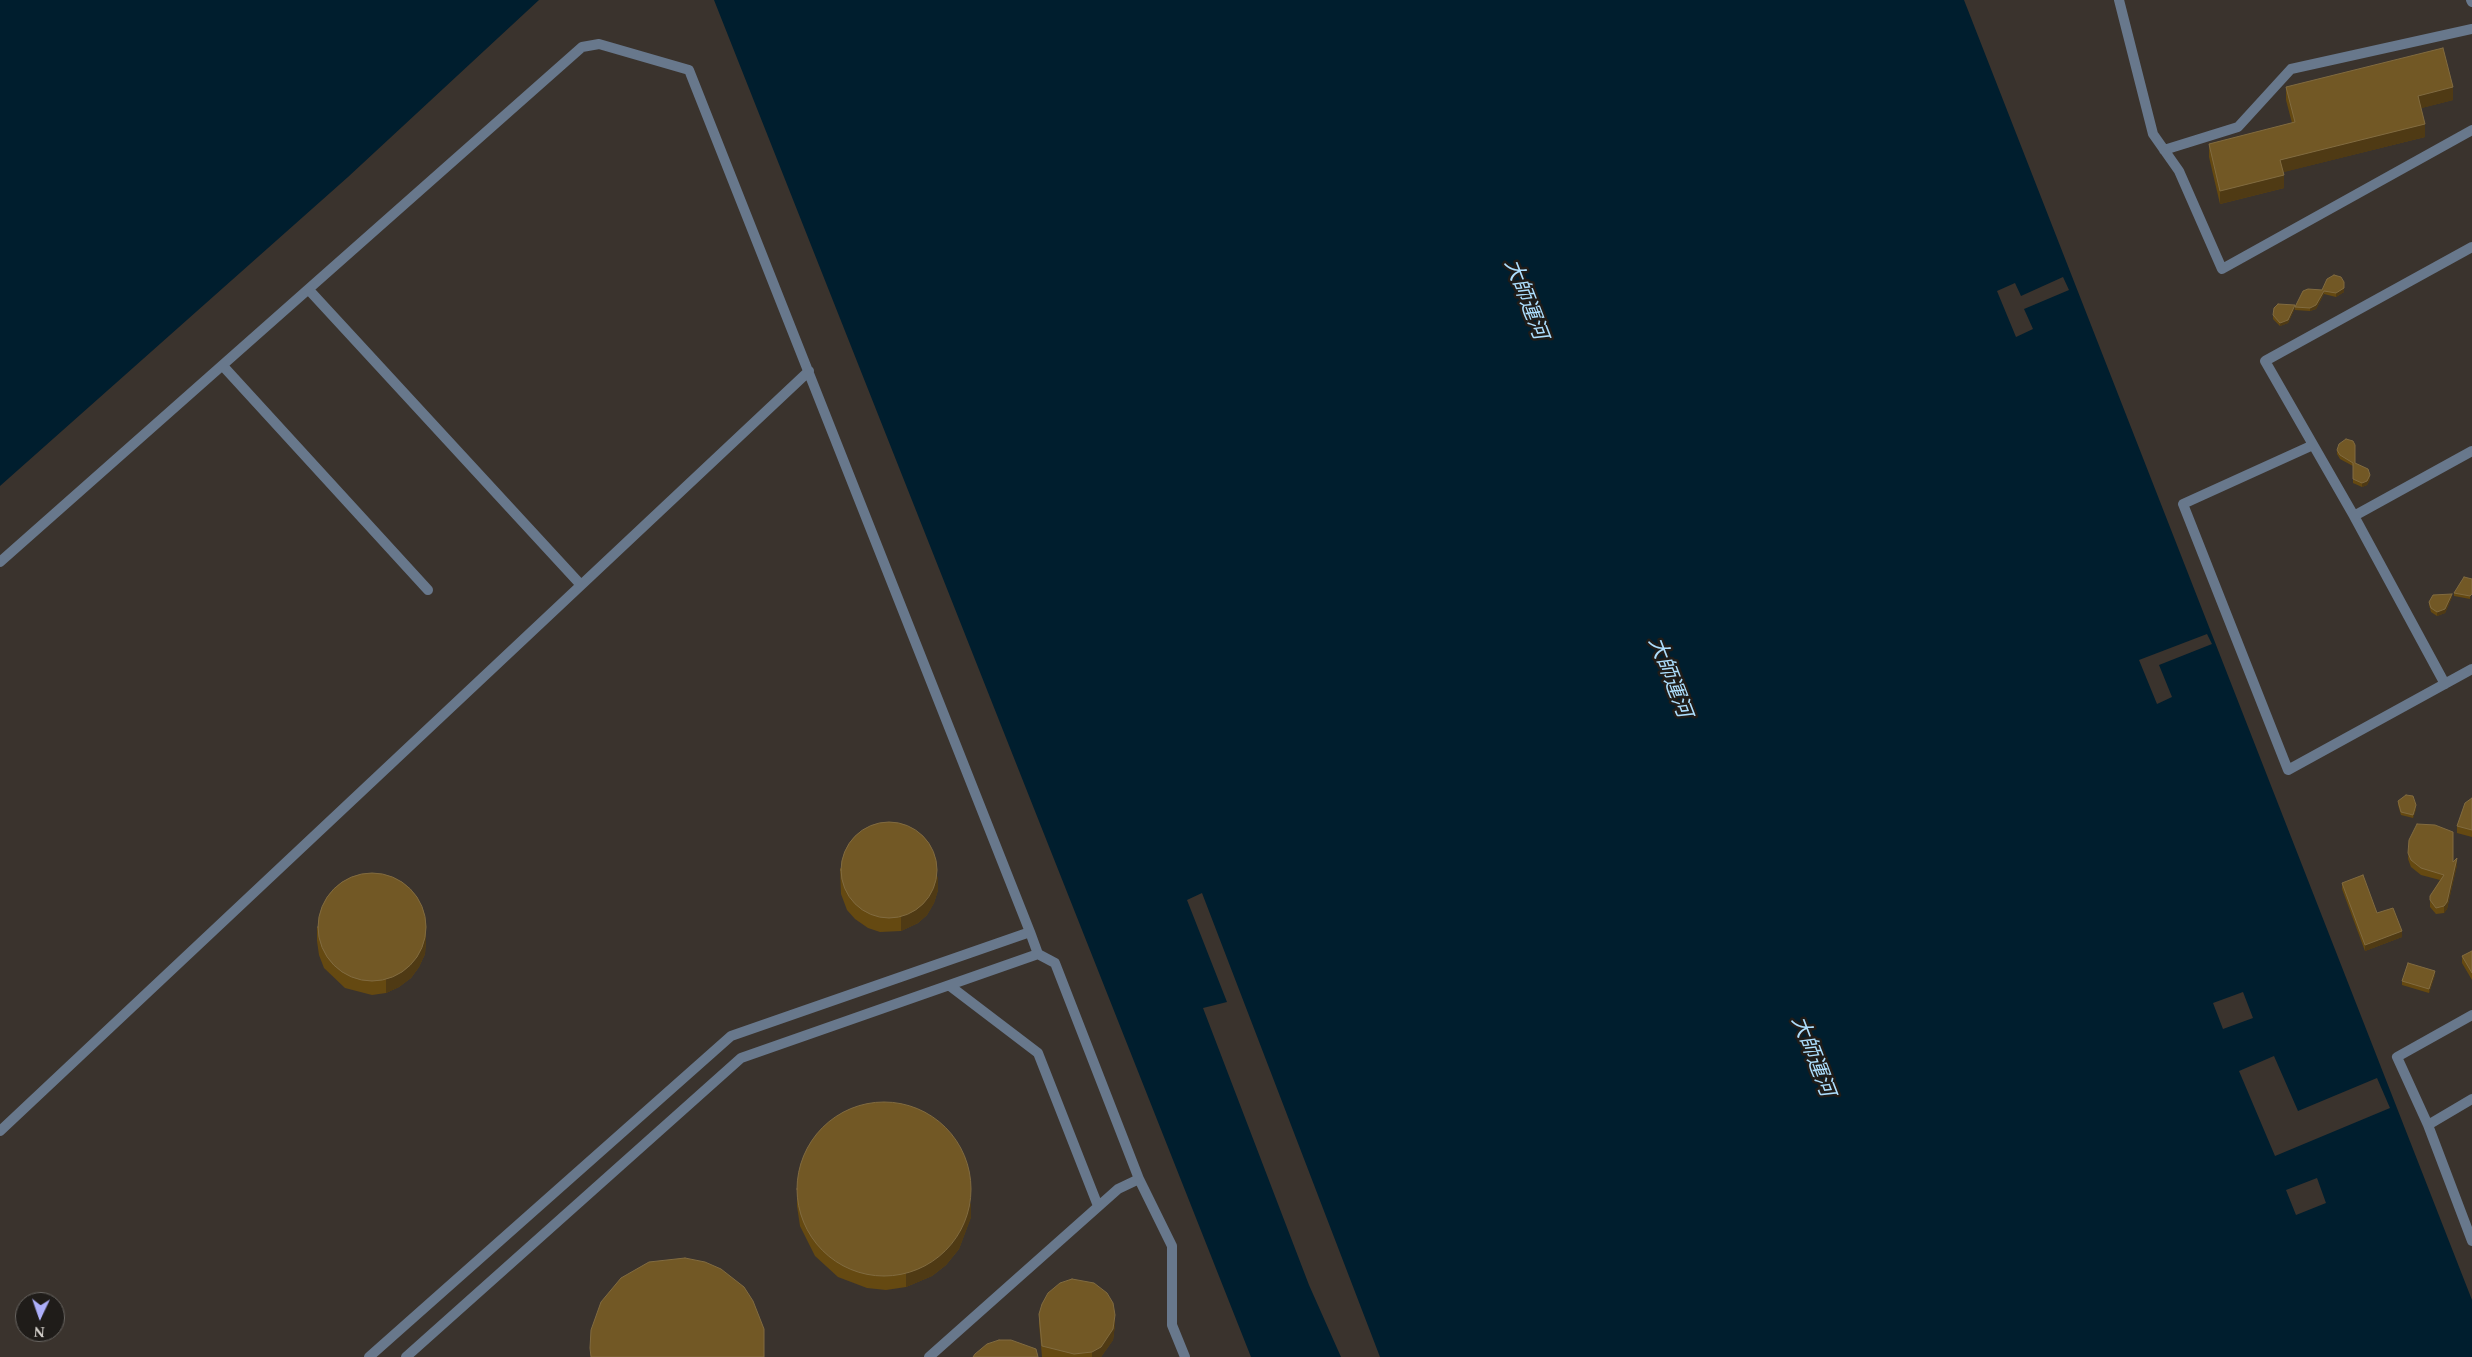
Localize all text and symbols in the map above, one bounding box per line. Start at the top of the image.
water label: 大師運河 [1497,256,1551,344]
water label: 大師運河 [1641,634,1695,722]
water label: 大師運河 [1784,1013,1838,1101]
north arrow [15,1292,65,1342]
text: N [33,1321,46,1342]

